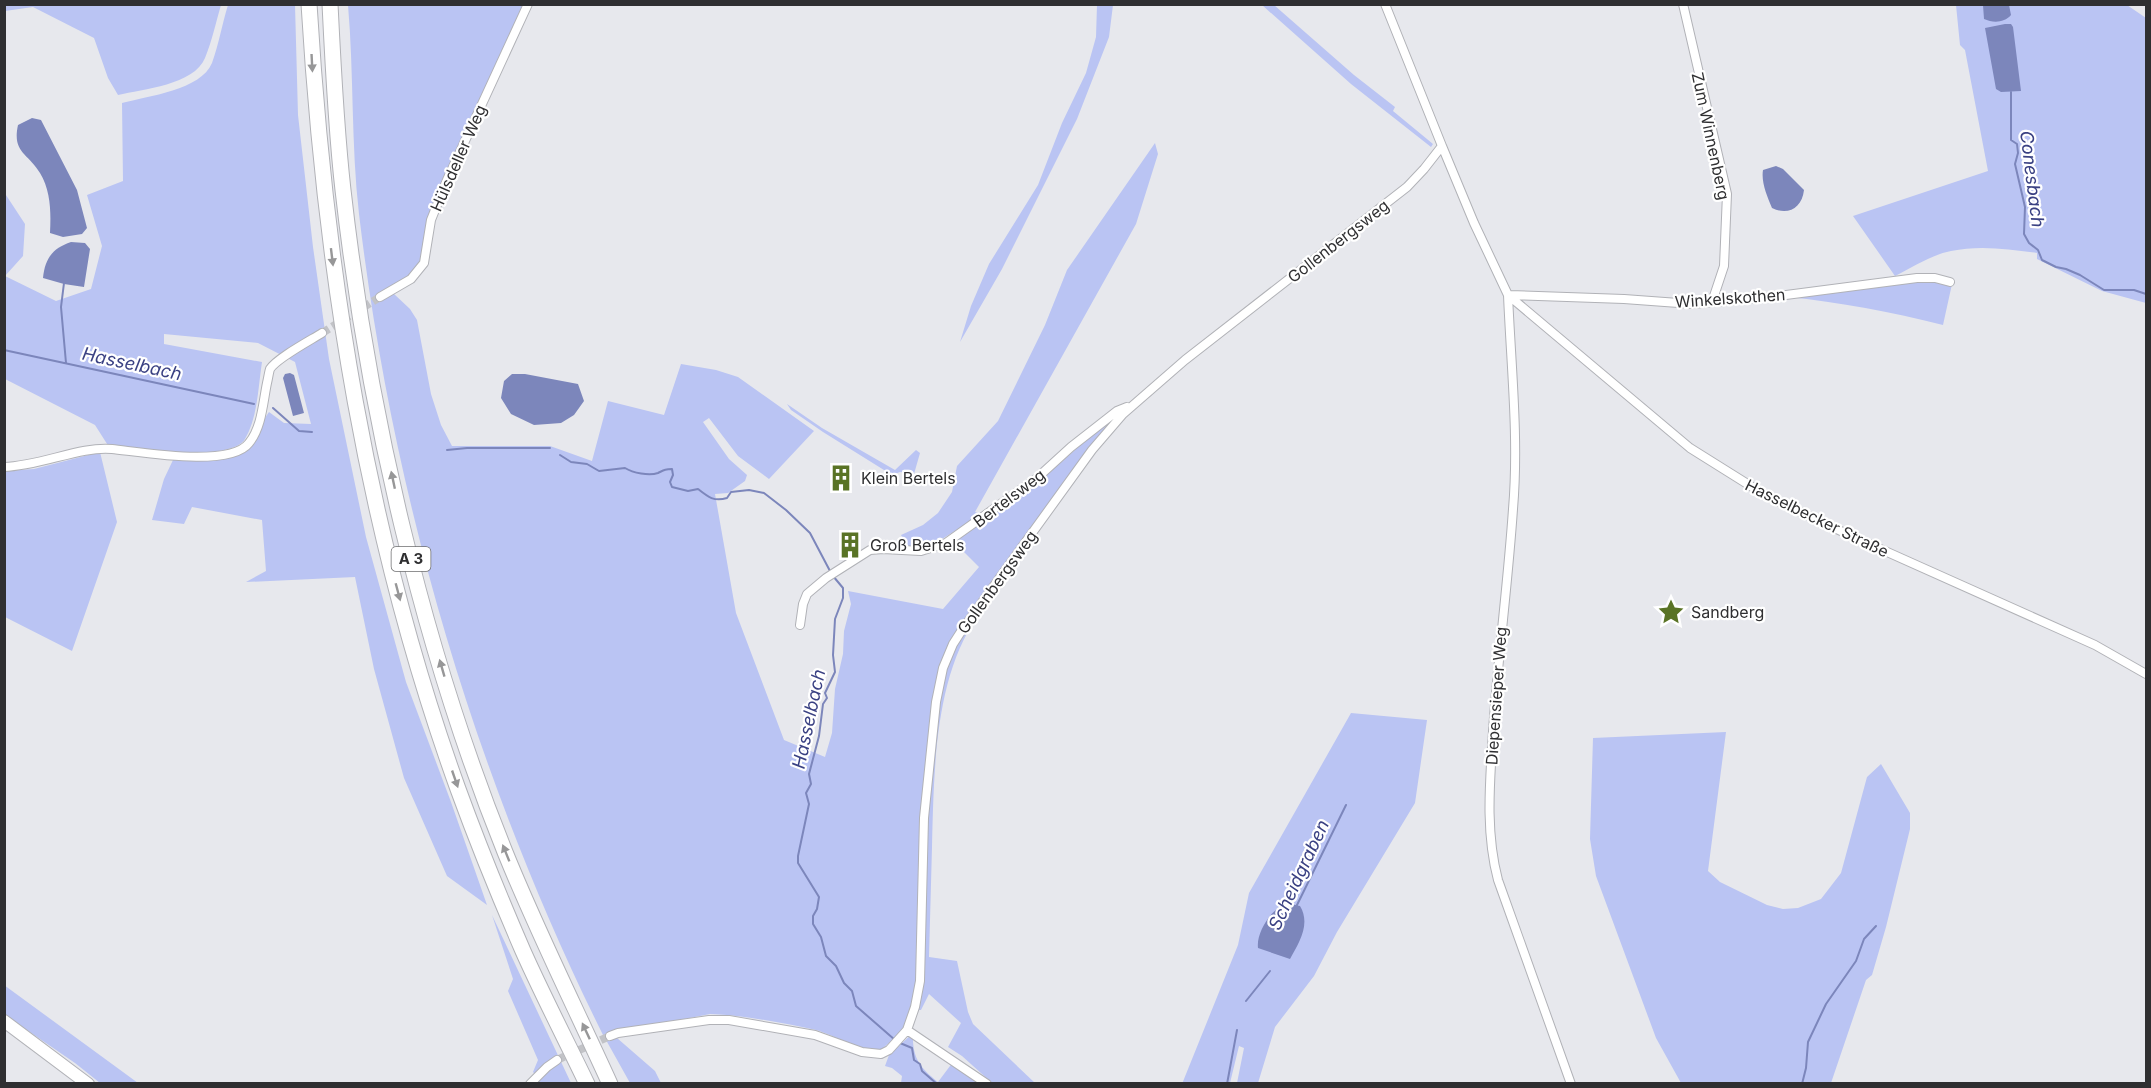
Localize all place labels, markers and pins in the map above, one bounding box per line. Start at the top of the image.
building icon: Klein Bertels [826,463,856,493]
place label: Klein Bertels [861,468,956,488]
building icon: Groß Bertels [835,530,865,560]
place label: Groß Bertels [870,535,964,555]
place icon: Sandberg [1656,597,1686,627]
place label: Sandberg [1691,602,1764,622]

